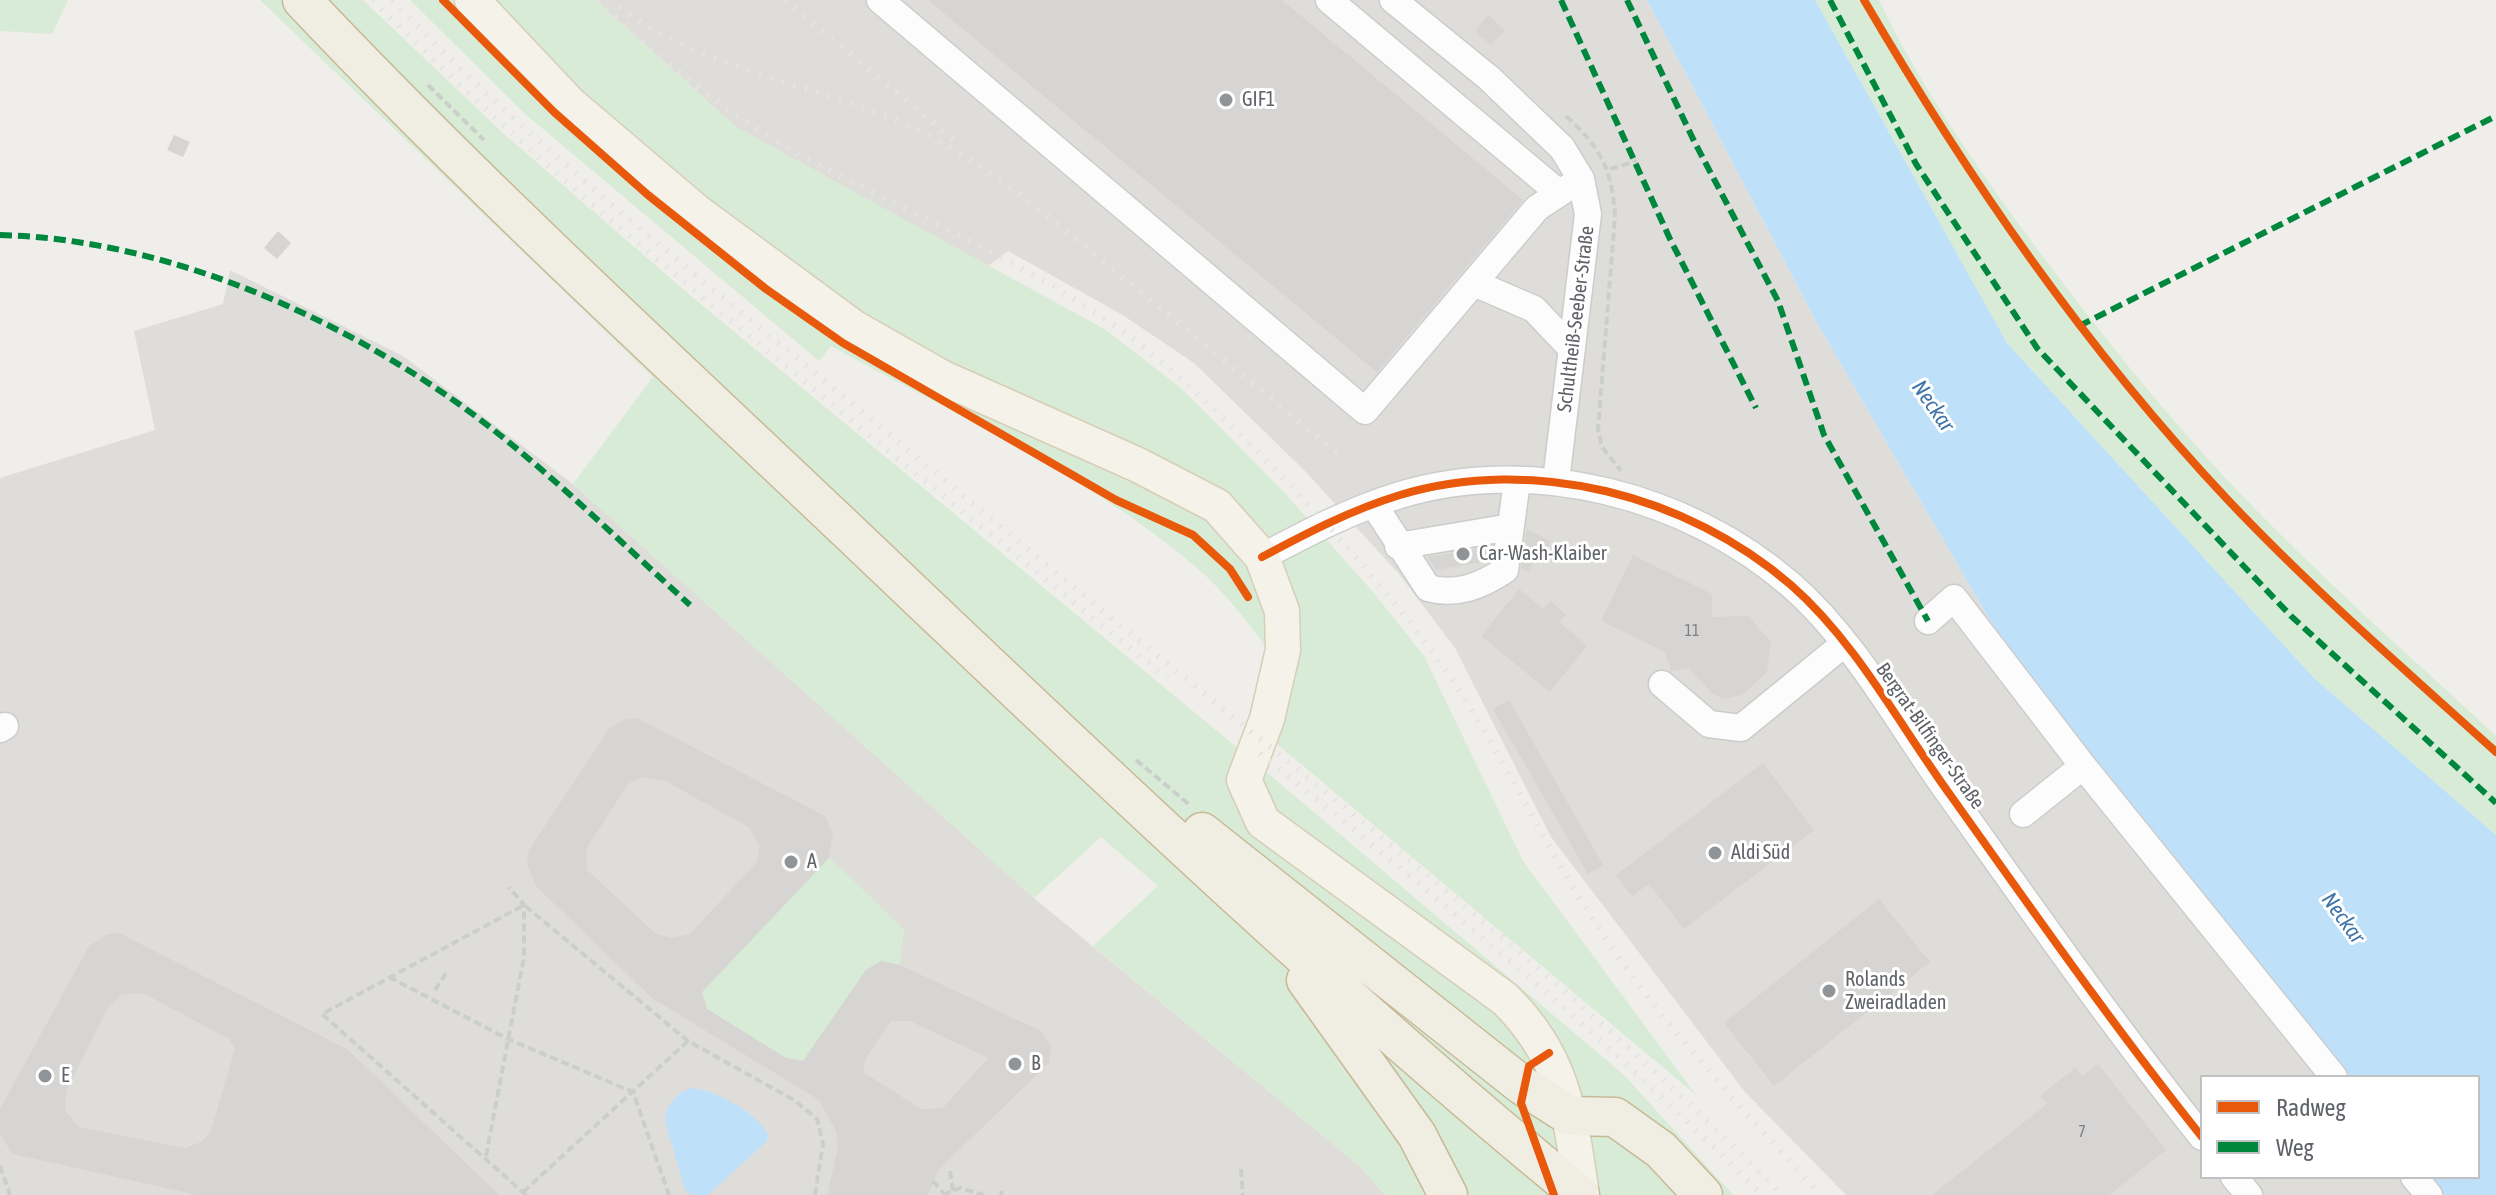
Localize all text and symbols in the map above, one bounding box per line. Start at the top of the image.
place label: GIF1 [1242,88,1275,112]
marker: GIF1 [1217,91,1235,109]
street label: Schultheiß-Seeber-Straße [1553,225,1599,413]
water label: Neckar [1906,375,1960,437]
place label: Car-Wash-Klaiber [1479,542,1607,566]
marker: Car-Wash-Klaiber [1454,545,1472,563]
house number: 11 [1684,621,1700,641]
street label: Bergrat-Bilfinger-Straße [1871,658,1989,814]
place label: Aldi Süd [1731,841,1790,865]
marker: Aldi Süd [1706,844,1724,862]
place label: A [807,850,817,874]
marker: A [782,853,800,871]
water label: Neckar [2316,887,2370,949]
place label: Rolands Zweiradladen [1845,968,1947,1015]
marker: Rolands Zweiradladen [1820,982,1838,1000]
place label: B [1031,1052,1040,1076]
marker: B [1006,1055,1024,1073]
place label: E [61,1064,70,1088]
marker: E [36,1067,54,1085]
legend [2200,1075,2480,1179]
text: Radweg [2276,1094,2346,1121]
house number: 7 [2078,1122,2086,1142]
text: Weg [2276,1134,2314,1161]

